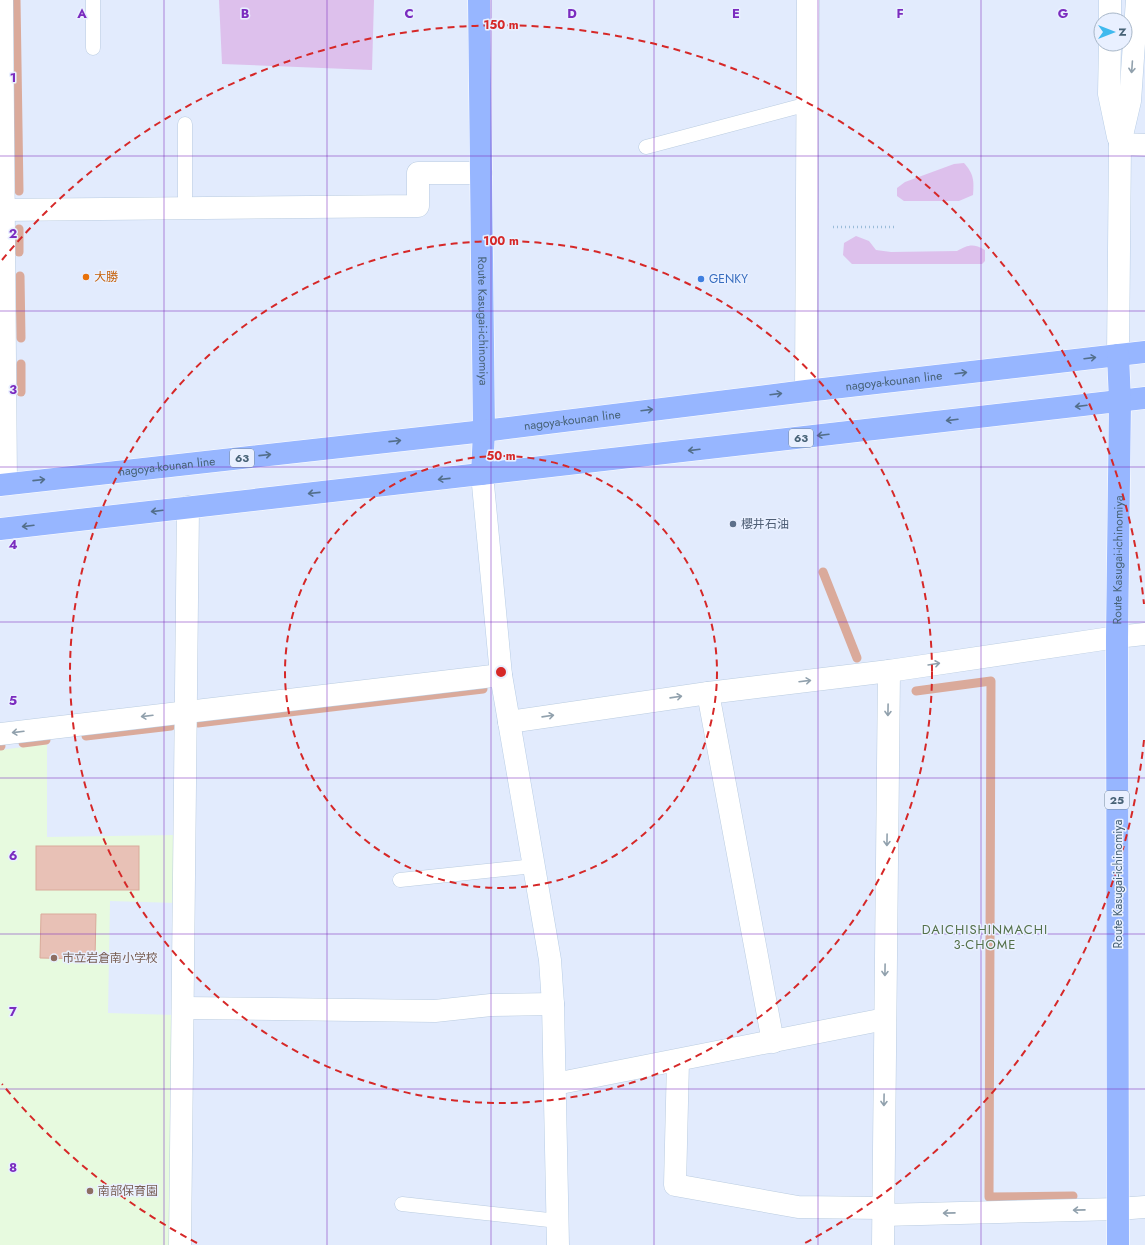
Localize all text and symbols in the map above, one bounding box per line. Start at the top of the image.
text: A [76,4,87,23]
text: B [241,4,250,23]
text: C [404,4,414,23]
text: D [567,4,577,23]
text: E [732,4,740,23]
text: F [896,4,904,23]
text: G [1058,4,1069,23]
north arrow [1093,12,1133,52]
text: 150 m [483,16,519,34]
text: N [1115,28,1131,36]
one-way arrow [1129,60,1136,73]
text: 1 [10,68,16,87]
text: 2 [9,224,17,243]
text: 100 m [483,232,519,250]
street label: Route Kasugai-ichinomiya [473,256,492,386]
place label: 大勝 [94,268,118,286]
place label: GENKY [709,270,748,288]
marker: 大勝 [81,272,91,282]
marker: GENKY [696,274,706,284]
one-way arrow [1083,354,1096,362]
street label: nagoya-kounan line [845,366,943,395]
one-way arrow [954,369,967,377]
text: 3 [9,380,17,399]
one-way arrow [769,390,782,398]
one-way arrow [1075,402,1088,409]
street label: nagoya-kounan line [523,405,622,435]
one-way arrow [640,407,653,414]
one-way arrow [946,417,959,424]
road number: 63 [789,429,813,447]
one-way arrow [817,431,830,439]
one-way arrow [388,437,401,445]
one-way arrow [688,446,701,454]
text: 50 m [486,447,516,465]
road number: 63 [230,449,254,467]
one-way arrow [258,451,271,459]
street label: nagoya-kounan line [118,452,216,481]
one-way arrow [437,475,450,483]
one-way arrow [32,477,45,484]
one-way arrow [308,489,321,497]
street label: Route Kasugai-ichinomiya [1108,495,1128,625]
one-way arrow [151,507,164,514]
place label: 櫻井石油 [741,515,789,533]
marker: 櫻井石油 [728,519,738,529]
one-way arrow [22,522,35,530]
text: 4 [8,535,18,554]
one-way arrow [927,660,940,668]
centre of rings [494,665,508,679]
one-way arrow [798,677,811,685]
text: 5 [9,691,17,710]
one-way arrow [669,693,682,701]
one-way arrow [884,703,892,716]
one-way arrow [541,712,554,720]
one-way arrow [141,713,154,720]
one-way arrow [12,728,25,736]
road number: 25 [1105,791,1129,809]
street label: Route Kasugai-ichinomiya [1109,819,1127,948]
one-way arrow [883,833,891,846]
text: 6 [9,846,18,865]
district label: DAICHISHINMACHI 3-CHOME [922,920,1048,954]
place label: 市立岩倉南小学校 [62,949,158,967]
marker: 市立岩倉南小学校 [49,953,59,963]
one-way arrow [882,963,889,976]
text: 7 [9,1002,17,1021]
one-way arrow [880,1093,888,1106]
text: 8 [9,1158,17,1177]
place label: 南部保育園 [98,1182,158,1200]
marker: 南部保育園 [85,1186,95,1196]
one-way arrow [1073,1206,1086,1214]
one-way arrow [943,1210,956,1217]

